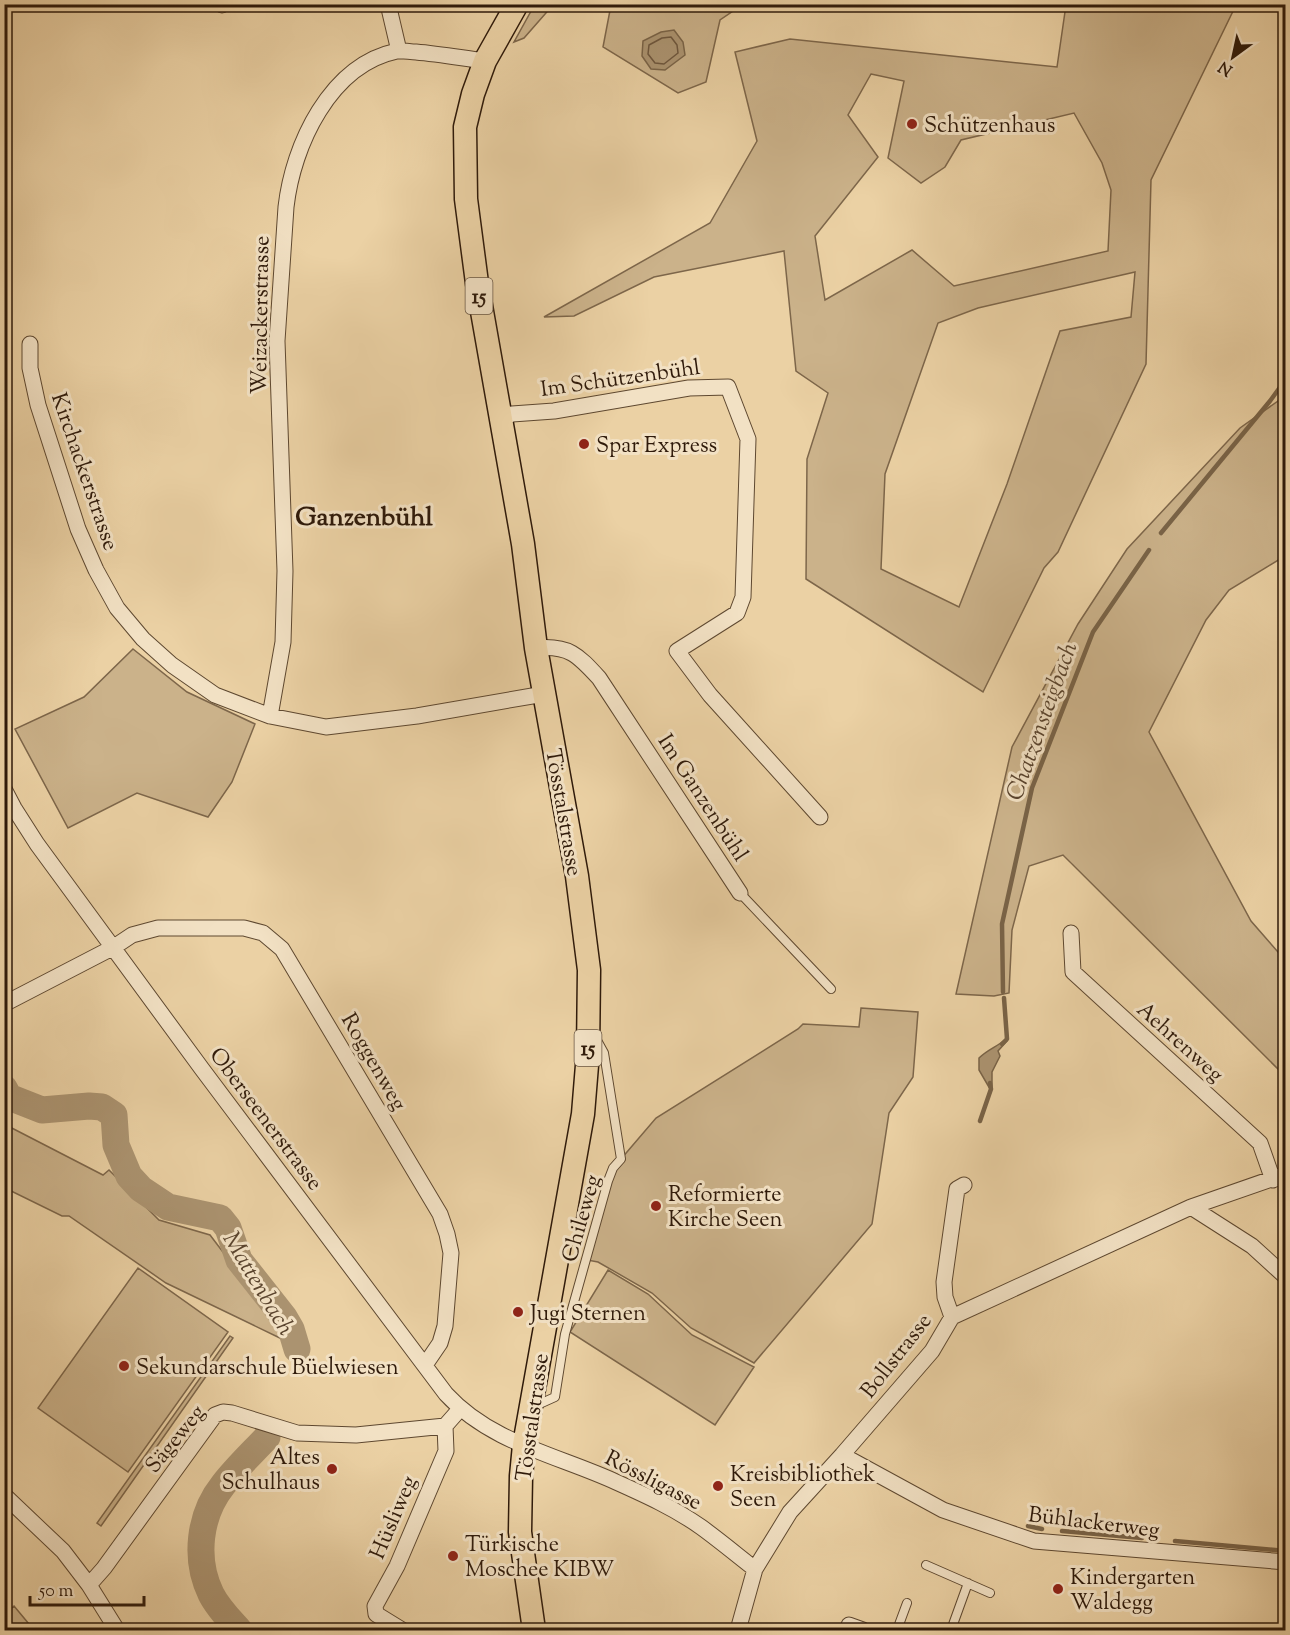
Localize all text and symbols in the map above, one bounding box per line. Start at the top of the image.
north arrow [1203,27,1263,87]
text: N [1214,54,1238,81]
place label: Schützenhaus [924,111,1055,143]
marker: Schützenhaus [905,117,919,131]
street label: Weizackerstrasse [245,235,279,395]
road number: 15 [466,278,492,314]
street label: Im Schützenbühl [538,353,702,407]
street label: Kirchackerstrasse [41,389,125,555]
place label: Spar Express [596,431,717,463]
marker: Spar Express [577,437,591,451]
district label: Ganzenbühl [295,500,433,537]
water label: Chatzensteigbach [999,638,1087,805]
street label: Im Ganzenbühl [648,729,755,869]
street label: Tösstalstrasse [535,746,589,879]
street label: Aehrenweg [1128,995,1230,1091]
street label: Roggenweg [332,1008,413,1117]
road number: 15 [574,1030,602,1066]
street label: Oberseenerstrasse [200,1042,329,1198]
street label: Chileweg [555,1171,611,1266]
place label: Reformierte Kirche Seen [668,1180,782,1237]
marker: Reformierte Kirche Seen [649,1199,663,1213]
water label: Mattenbach [213,1226,302,1343]
place label: Jugi Sternen [529,1299,646,1331]
marker: Jugi Sternen [511,1305,525,1319]
street label: Bollstrasse [854,1308,941,1406]
street label: Tösstalstrasse [509,1351,559,1483]
place label: Sekundarschule Büelwiesen [136,1353,399,1385]
marker: Sekundarschule Büelwiesen [117,1359,131,1373]
street label: Sägeweg [139,1398,214,1481]
place label: Altes Schulhaus [221,1443,320,1500]
street label: Rössligasse [599,1444,707,1520]
place label: Kreisbibliothek Seen [730,1460,875,1517]
marker: Altes Schulhaus [325,1462,339,1476]
street label: Hüsliweg [363,1471,427,1565]
marker: Kreisbibliothek Seen [711,1479,725,1493]
street label: Bühlackerweg [1026,1500,1161,1548]
place label: Türkische Moschee KIBW [465,1530,614,1587]
marker: Türkische Moschee KIBW [446,1549,460,1563]
place label: Kindergarten Waldegg [1070,1563,1195,1620]
scale bar [30,1569,144,1607]
text: 50 m [38,1579,74,1605]
marker: Kindergarten Waldegg [1051,1582,1065,1596]

